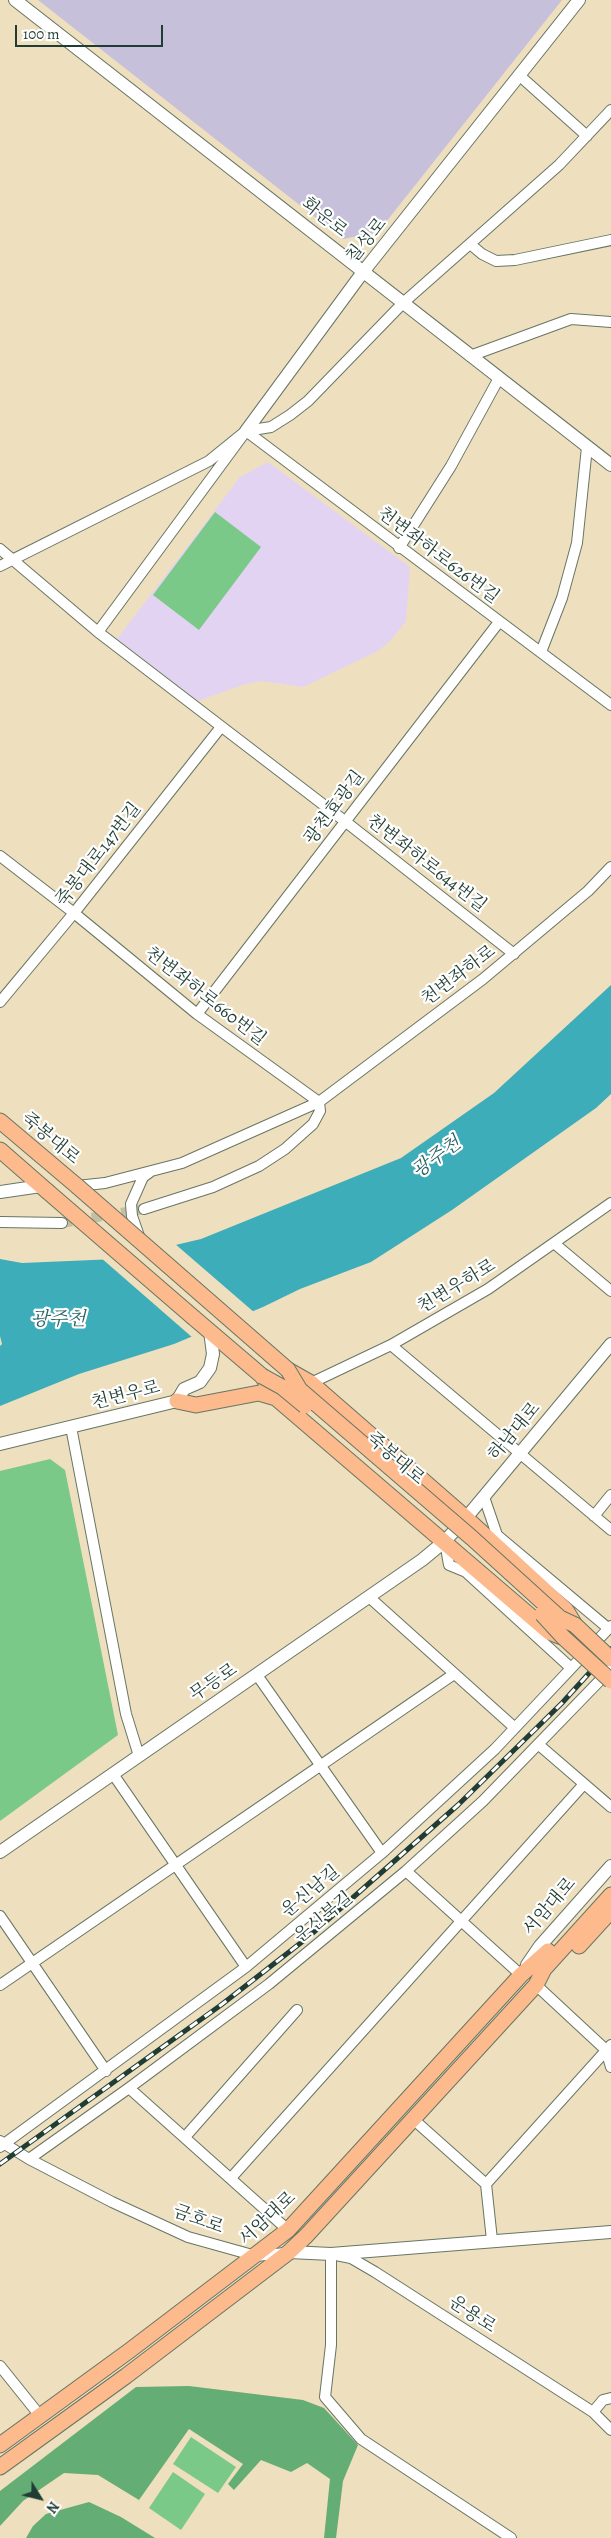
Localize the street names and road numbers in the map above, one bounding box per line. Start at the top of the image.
street label: 화운로 [297,193,351,243]
street label: 칠성로 [342,214,392,268]
street label: 천변좌하로626번길 [373,503,503,609]
street label: 광천효광길 [300,767,370,849]
street label: 죽봉대로147번길 [52,799,146,911]
street label: 천변좌하로644번길 [362,810,490,918]
street label: 천변좌하로 [418,941,500,1011]
street label: 천변좌하로660번길 [140,943,270,1051]
street label: 죽봉대로 [16,1108,84,1170]
street label: 천변우하로 [414,1255,500,1319]
street label: 천변우로 [90,1377,162,1415]
street label: 하남대로 [484,1398,546,1466]
street label: 죽봉대로 [362,1428,428,1490]
street label: 무등로 [186,1659,242,1707]
street label: 운신남길 [277,1861,345,1923]
street label: 서암대로 [519,1874,581,1940]
street label: 운신북길 [290,1888,358,1948]
street label: 서암대로 [235,2187,301,2251]
street label: 금호로 [170,2201,226,2239]
street label: 운용로 [444,2292,500,2338]

